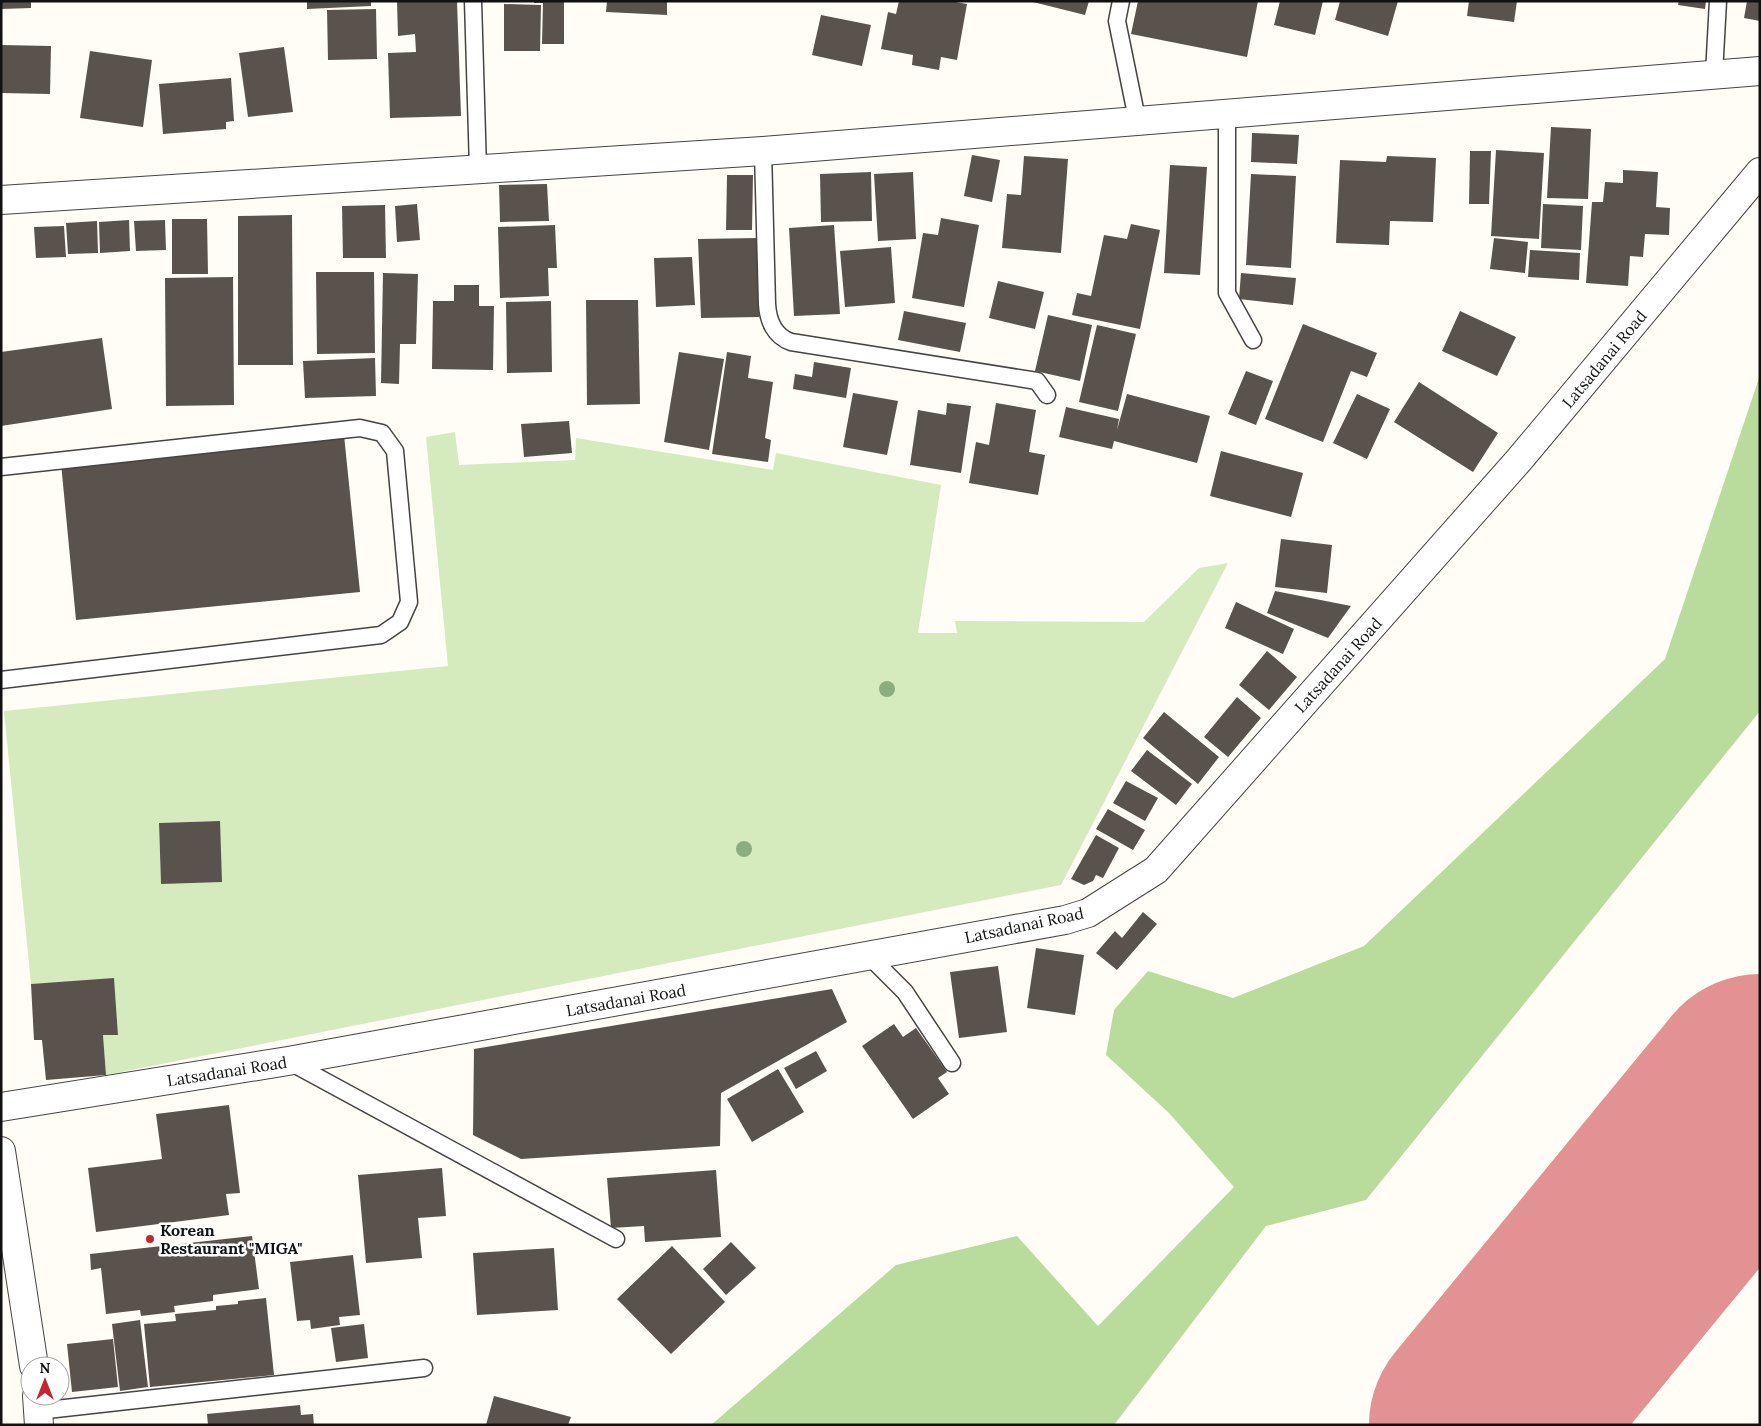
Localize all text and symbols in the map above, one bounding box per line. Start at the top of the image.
street label: Latsadanai Road [1557,306,1651,412]
street label: Latsadanai Road [1290,613,1386,717]
street label: Latsadanai Road [963,903,1086,947]
street label: Latsadanai Road [565,980,688,1020]
street label: Latsadanai Road [166,1052,289,1090]
place label: Korean Restaurant "MIGA" [160,1220,302,1258]
marker: Korean Restaurant "MIGA" [144,1233,156,1245]
north arrow [20,1356,70,1406]
text: N [40,1359,51,1377]

